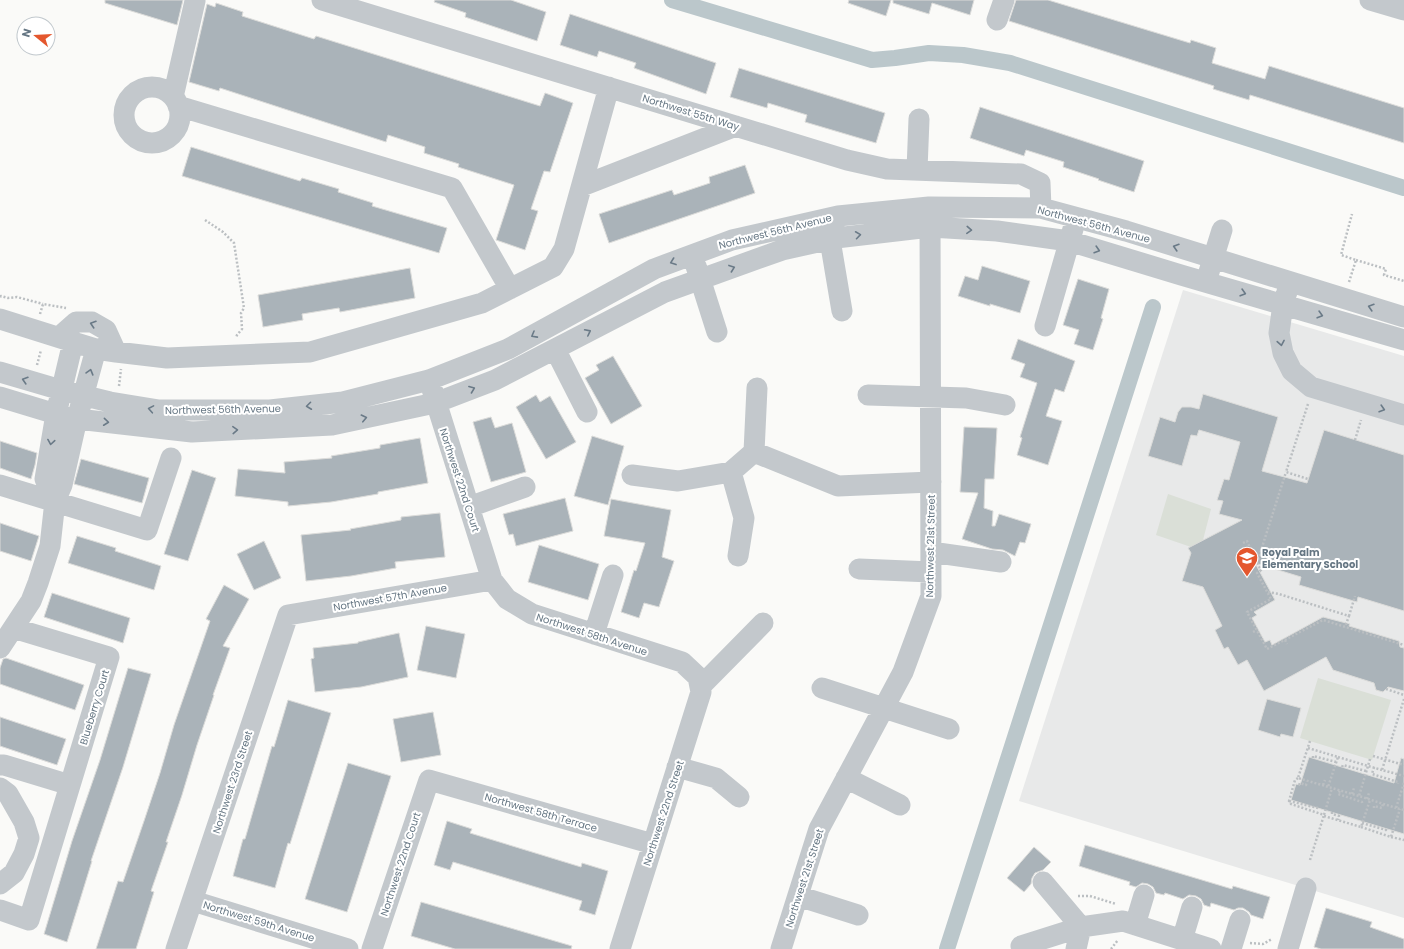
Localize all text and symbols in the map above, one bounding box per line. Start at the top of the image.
north arrow [16,16,56,56]
text: N [18,26,35,39]
street label: Northwest 55th Way [641,91,741,134]
street label: Northwest 56th Avenue [1036,202,1152,247]
street label: Northwest 56th Avenue [717,210,833,253]
one-way arrow [966,225,972,234]
one-way arrow [855,231,861,240]
one-way arrow [1173,243,1180,252]
one-way arrow [1093,245,1100,254]
one-way arrow [670,257,677,265]
one-way arrow [729,264,736,272]
one-way arrow [1240,288,1247,297]
one-way arrow [1368,303,1375,312]
one-way arrow [1317,310,1324,319]
one-way arrow [89,320,96,329]
one-way arrow [584,329,591,336]
one-way arrow [531,330,538,338]
one-way arrow [1276,340,1284,346]
one-way arrow [85,369,93,376]
one-way arrow [22,376,29,385]
one-way arrow [468,385,475,393]
street label: Northwest 56th Avenue [165,401,281,418]
one-way arrow [306,401,312,410]
one-way arrow [1378,404,1385,413]
one-way arrow [148,405,155,414]
one-way arrow [361,415,367,423]
one-way arrow [103,417,109,426]
one-way arrow [232,426,238,434]
street label: Northwest 22nd Court [436,426,484,534]
one-way arrow [47,439,56,446]
street label: Northwest 21st Street [922,494,939,598]
school or university icon: Royal Palm Elementary School [1234,545,1260,578]
place label: Royal Palm Elementary School [1262,545,1358,572]
street label: Northwest 57th Avenue [332,580,448,615]
street label: Northwest 58th Avenue [534,609,649,660]
street label: Blueberry Court [76,667,113,747]
street label: Northwest 23rd Street [209,729,256,835]
street label: Northwest 22nd Street [639,758,688,868]
street label: Northwest 58th Terrace [483,789,599,836]
street label: Northwest 22nd Court [377,810,424,918]
street label: Northwest 21st Street [781,827,828,929]
street label: Northwest 59th Avenue [201,897,317,946]

